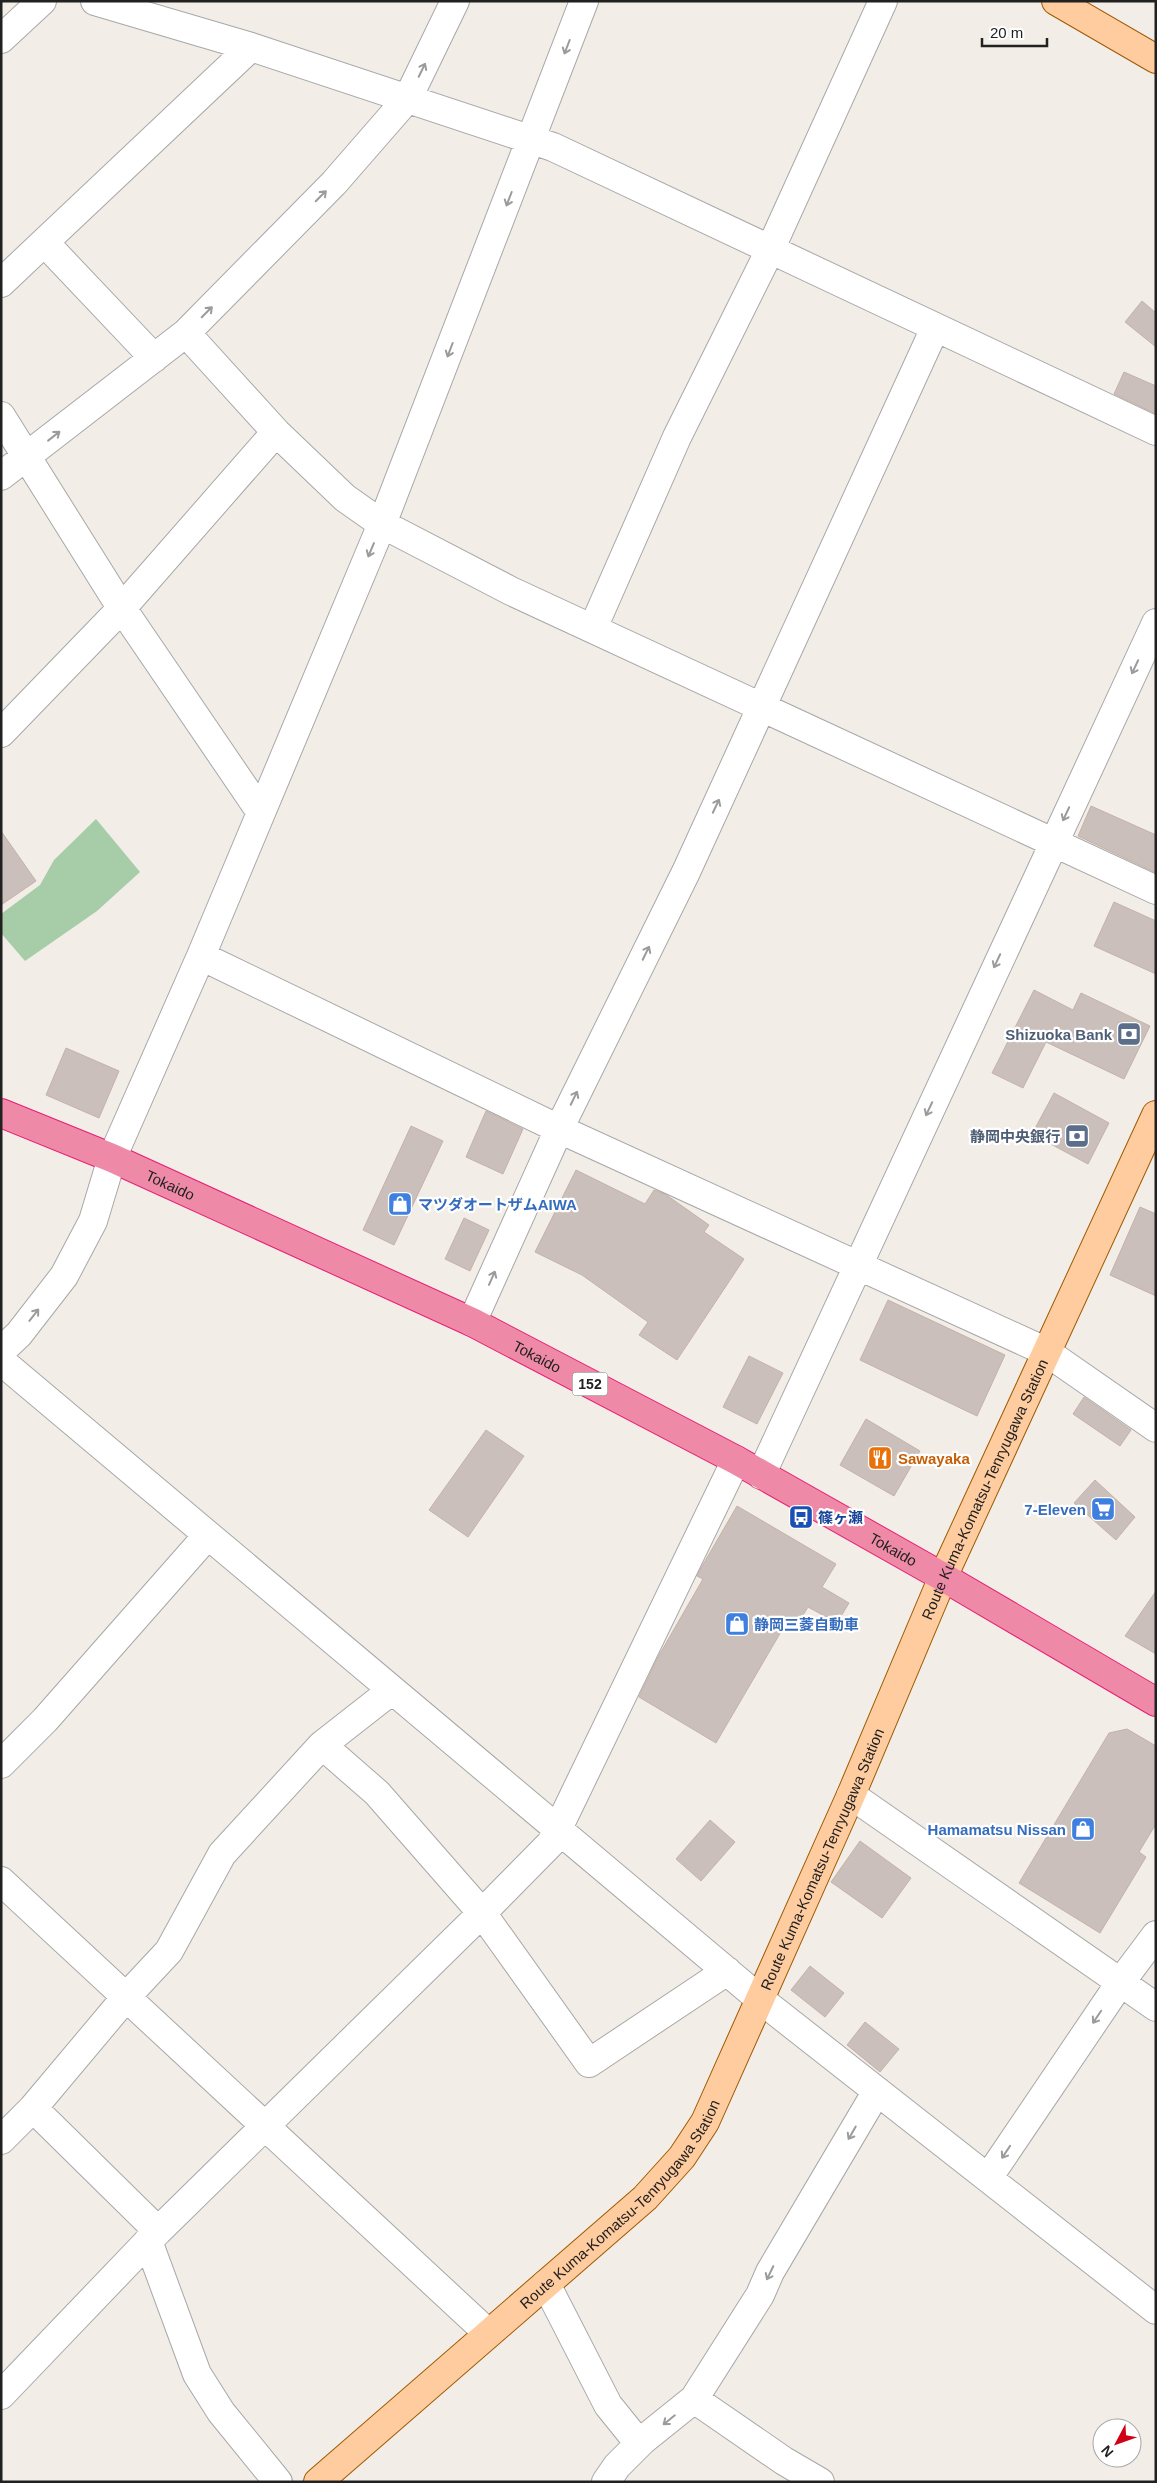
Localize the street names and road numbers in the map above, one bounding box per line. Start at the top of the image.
street label: Tokaido [143,1166,198,1203]
street label: Tokaido [510,1337,564,1376]
street label: Route Kuma-Komatsu-Tenryugawa Station [918,1356,1051,1622]
road number: 152 [572,1372,608,1396]
street label: Tokaido [867,1529,920,1569]
street label: Route Kuma-Komatsu-Tenryugawa Station [757,1725,887,1993]
street label: Route Kuma-Komatsu-Tenryugawa Station [516,2097,723,2312]

